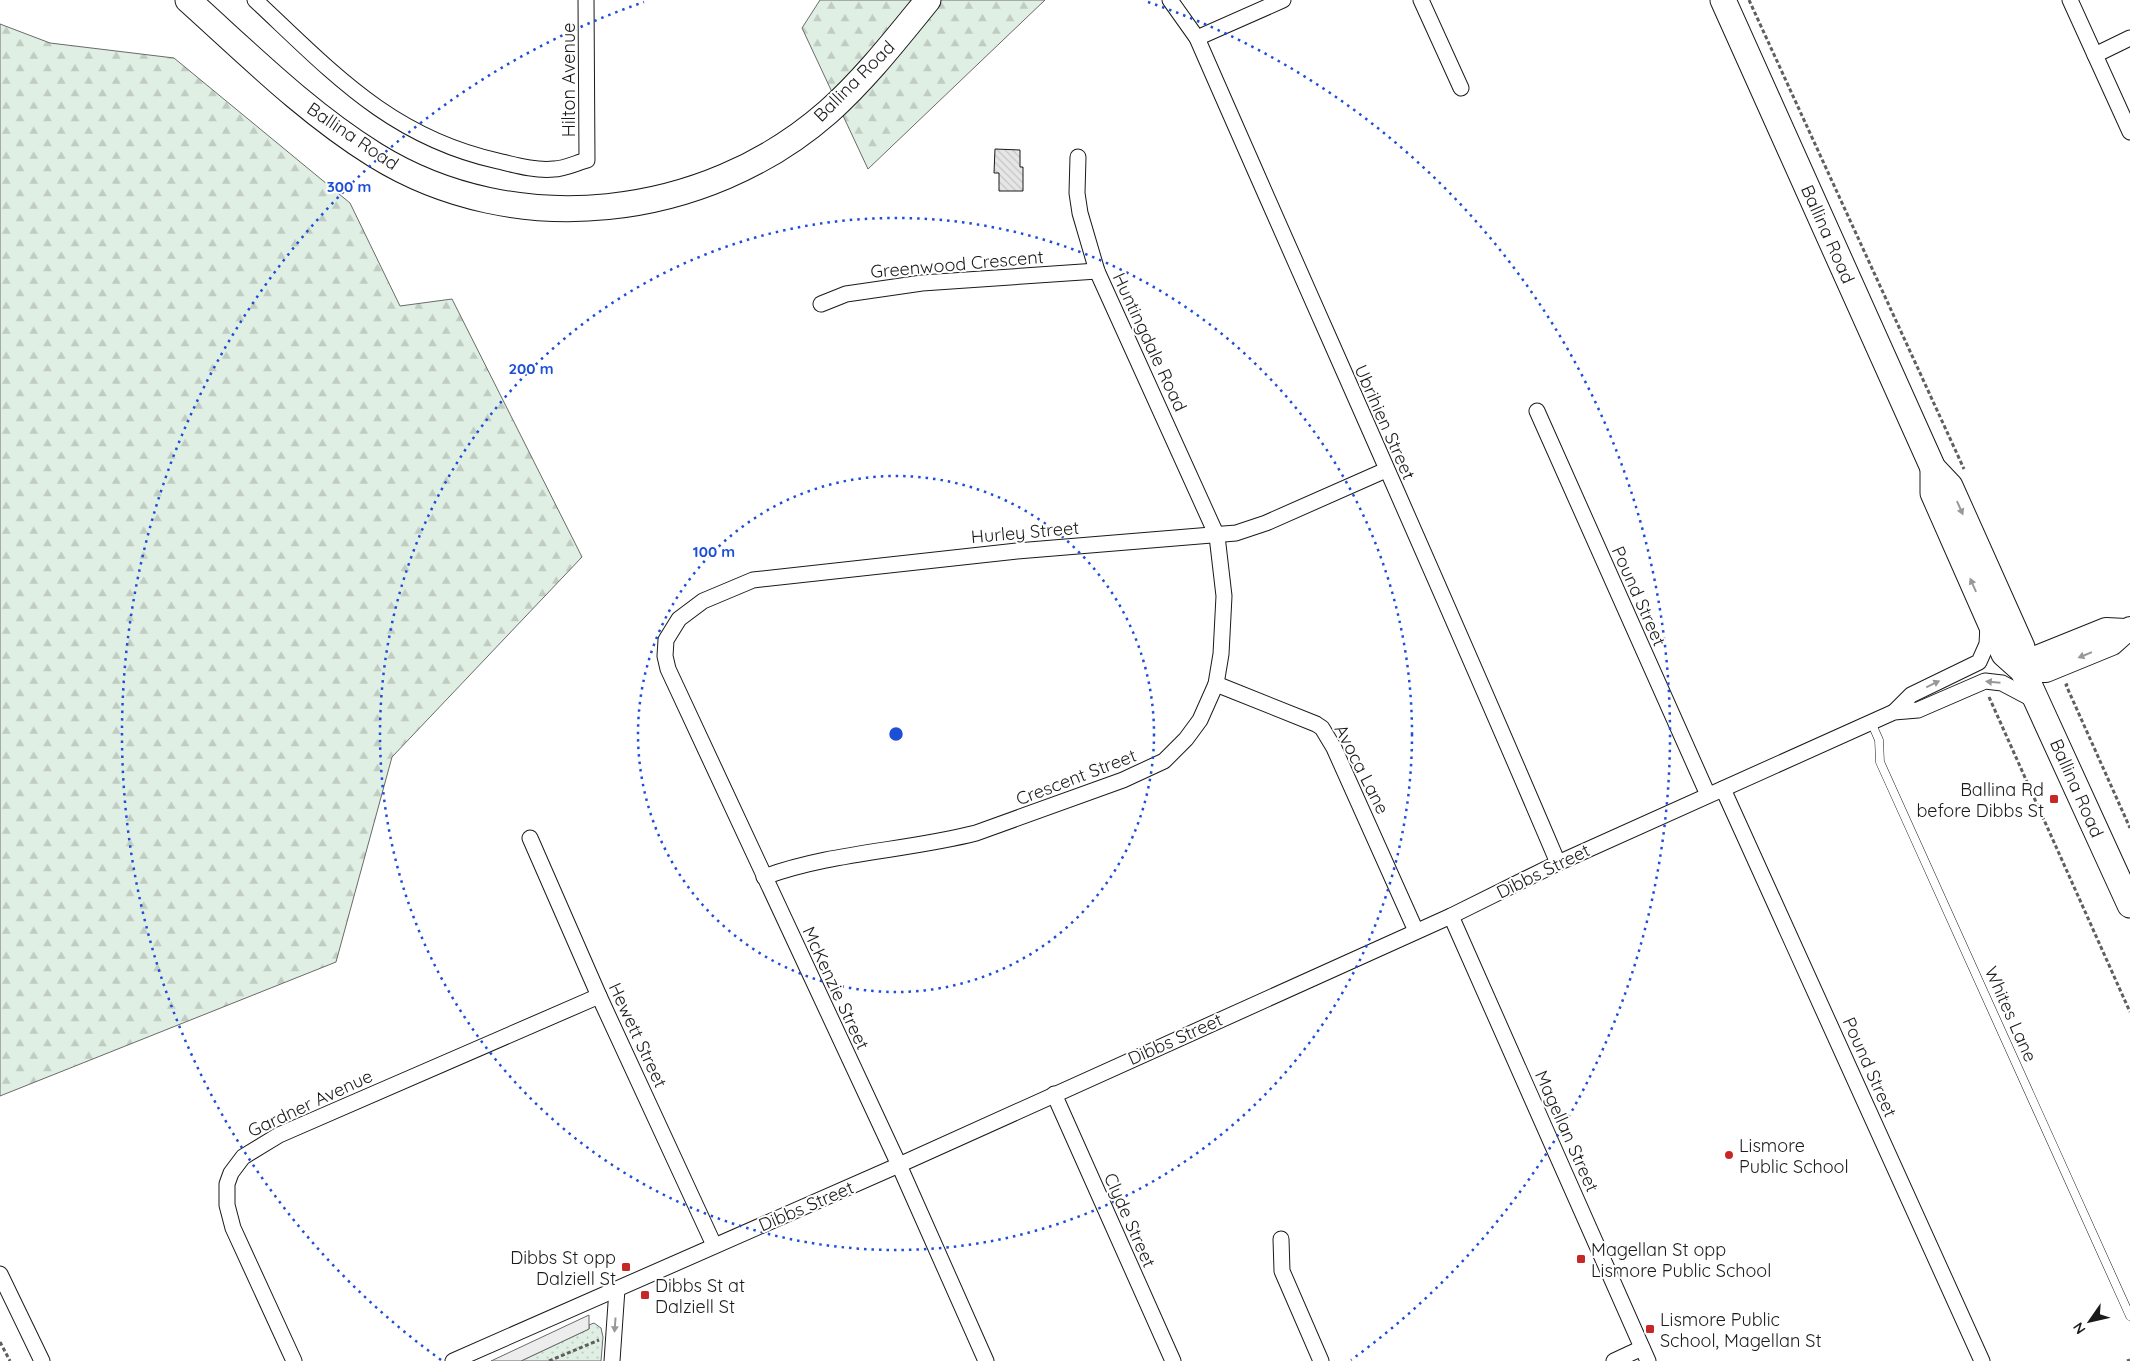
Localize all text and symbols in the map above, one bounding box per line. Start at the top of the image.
street label: Hilton Avenue [557,23,580,137]
street label: Ballina Road [809,36,899,126]
street label: Ballina Road [303,97,403,175]
text: 300 m [327,177,371,196]
street label: Ballina Road [1796,181,1860,287]
street label: Greenwood Crescent [869,245,1045,283]
street label: Huntingdale Road [1108,269,1192,415]
text: 200 m [509,359,554,378]
street label: Ubrihien Street [1349,361,1421,483]
one-way arrow [1956,501,1964,515]
street label: Hurley Street [970,516,1080,548]
text: 100 m [693,542,735,561]
street label: Pound Street [1607,542,1671,650]
one-way arrow [1969,578,1977,592]
one-way arrow [2078,652,2093,660]
one-way arrow [1985,678,2001,686]
one-way arrow [1926,680,1940,688]
street label: Avoca Lane [1330,720,1394,818]
centre of rings [887,725,905,743]
street label: Ballina Road [2045,735,2109,841]
street label: Crescent Street [1013,744,1139,810]
place label: Ballina Rd before Dibbs St [1916,778,2044,822]
marker: Ballina Rd before Dibbs St [2048,793,2060,805]
street label: Dibbs Street [1492,838,1594,904]
street label: McKenzie Street [797,923,875,1053]
street label: Whites Lane [1980,963,2042,1065]
street label: Hewett Street [604,979,672,1091]
street label: Dibbs Street [1124,1008,1226,1070]
street label: Pound Street [1838,1013,1902,1121]
street label: Gardner Avenue [244,1064,376,1142]
street label: Magellan Street [1530,1067,1604,1195]
place label: Lismore Public School [1739,1134,1849,1178]
marker: Lismore Public School [1723,1149,1735,1161]
street label: Clyde Street [1099,1169,1161,1271]
street label: Dibbs Street [755,1176,857,1236]
place label: Magellan St opp Lismore Public School [1591,1238,1771,1282]
place label: Dibbs St opp Dalziell St [510,1246,616,1290]
marker: Magellan St opp Lismore Public School [1575,1253,1587,1265]
marker: Dibbs St opp Dalziell St [620,1261,632,1273]
place label: Dibbs St at Dalziell St [655,1274,745,1318]
marker: Dibbs St at Dalziell St [639,1289,651,1301]
north arrow [2065,1296,2115,1346]
place label: Lismore Public School, Magellan St [1660,1308,1822,1352]
one-way arrow [610,1317,618,1333]
text: N [2069,1319,2090,1338]
marker: Lismore Public School, Magellan St [1644,1323,1656,1335]

